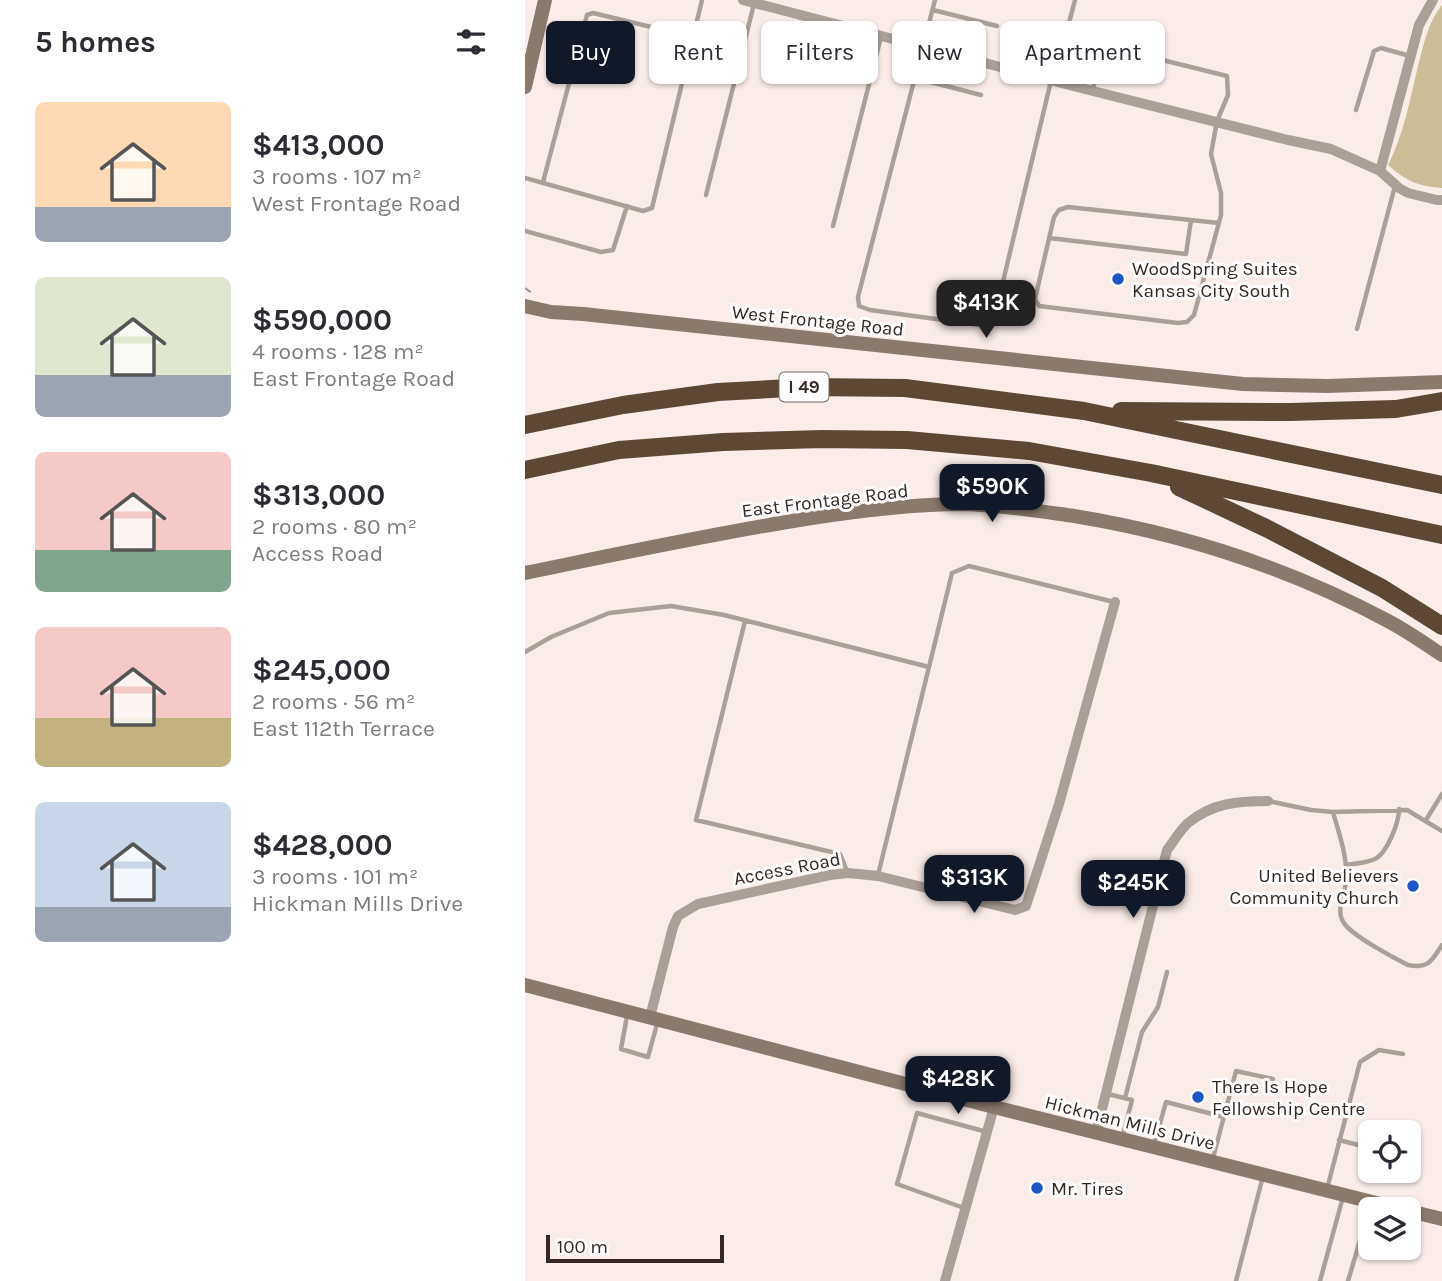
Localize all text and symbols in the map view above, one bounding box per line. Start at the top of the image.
chip: Buy [546,21,635,84]
chip: Rent [649,21,747,84]
chip: Filters [761,21,878,84]
chip: New [892,21,986,84]
chip: Apartment [1000,21,1165,84]
icon: filters [452,23,490,61]
text: 5 homes [35,24,156,60]
text: $413,000 [252,127,384,163]
icon: home [91,130,175,214]
text: 3 rooms · 107 m² [252,163,421,190]
text: West Frontage Road [252,190,461,217]
place label: WoodSpring Suites Kansas City South [1132,258,1298,302]
marker: WoodSpring Suites Kansas City South [1110,271,1126,287]
pin: $413K [937,280,1035,340]
text: $413K [952,289,1020,316]
street label: West Frontage Road [731,301,905,341]
text: $590,000 [252,302,392,338]
icon: home [91,305,175,389]
text: 4 rooms · 128 m² [252,338,424,365]
text: East Frontage Road [252,365,455,392]
road number: I 49 [779,372,829,402]
pin: $590K [943,464,1041,524]
text: $590K [956,473,1028,500]
text: $313,000 [252,477,385,513]
icon: home [91,480,175,564]
street label: East Frontage Road [741,480,910,522]
text: 2 rooms · 80 m² [252,513,417,540]
text: Access Road [252,540,383,567]
text: $245,000 [252,652,391,688]
icon: home [91,655,175,739]
text: 2 rooms · 56 m² [252,688,415,715]
text: East 112th Terrace [252,715,435,742]
text: $428,000 [252,827,393,863]
icon: home [91,830,175,914]
street label: Access Road [732,848,843,890]
pin: $313K [925,856,1023,915]
pin: $245K [1084,860,1182,920]
text: 3 rooms · 101 m² [252,863,418,890]
text: $313K [940,864,1008,891]
place label: United Believers Community Church [1230,865,1399,909]
text: $245K [1097,869,1169,896]
marker: United Believers Community Church [1405,878,1421,894]
text: Hickman Mills Drive [252,890,463,917]
pin: $428K [909,1056,1007,1116]
text: $428K [921,1065,995,1092]
place label: There Is Hope Fellowship Centre [1212,1076,1365,1120]
marker: There Is Hope Fellowship Centre [1190,1089,1206,1105]
street label: Hickman Mills Drive [1043,1091,1217,1155]
map controls [1358,1120,1421,1260]
button: locate [1358,1120,1421,1183]
place label: Mr. Tires [1051,1178,1124,1200]
marker: Mr. Tires [1029,1180,1045,1196]
button: layers [1358,1197,1421,1260]
scale bar [546,1232,725,1264]
text: 100 m [557,1236,608,1258]

